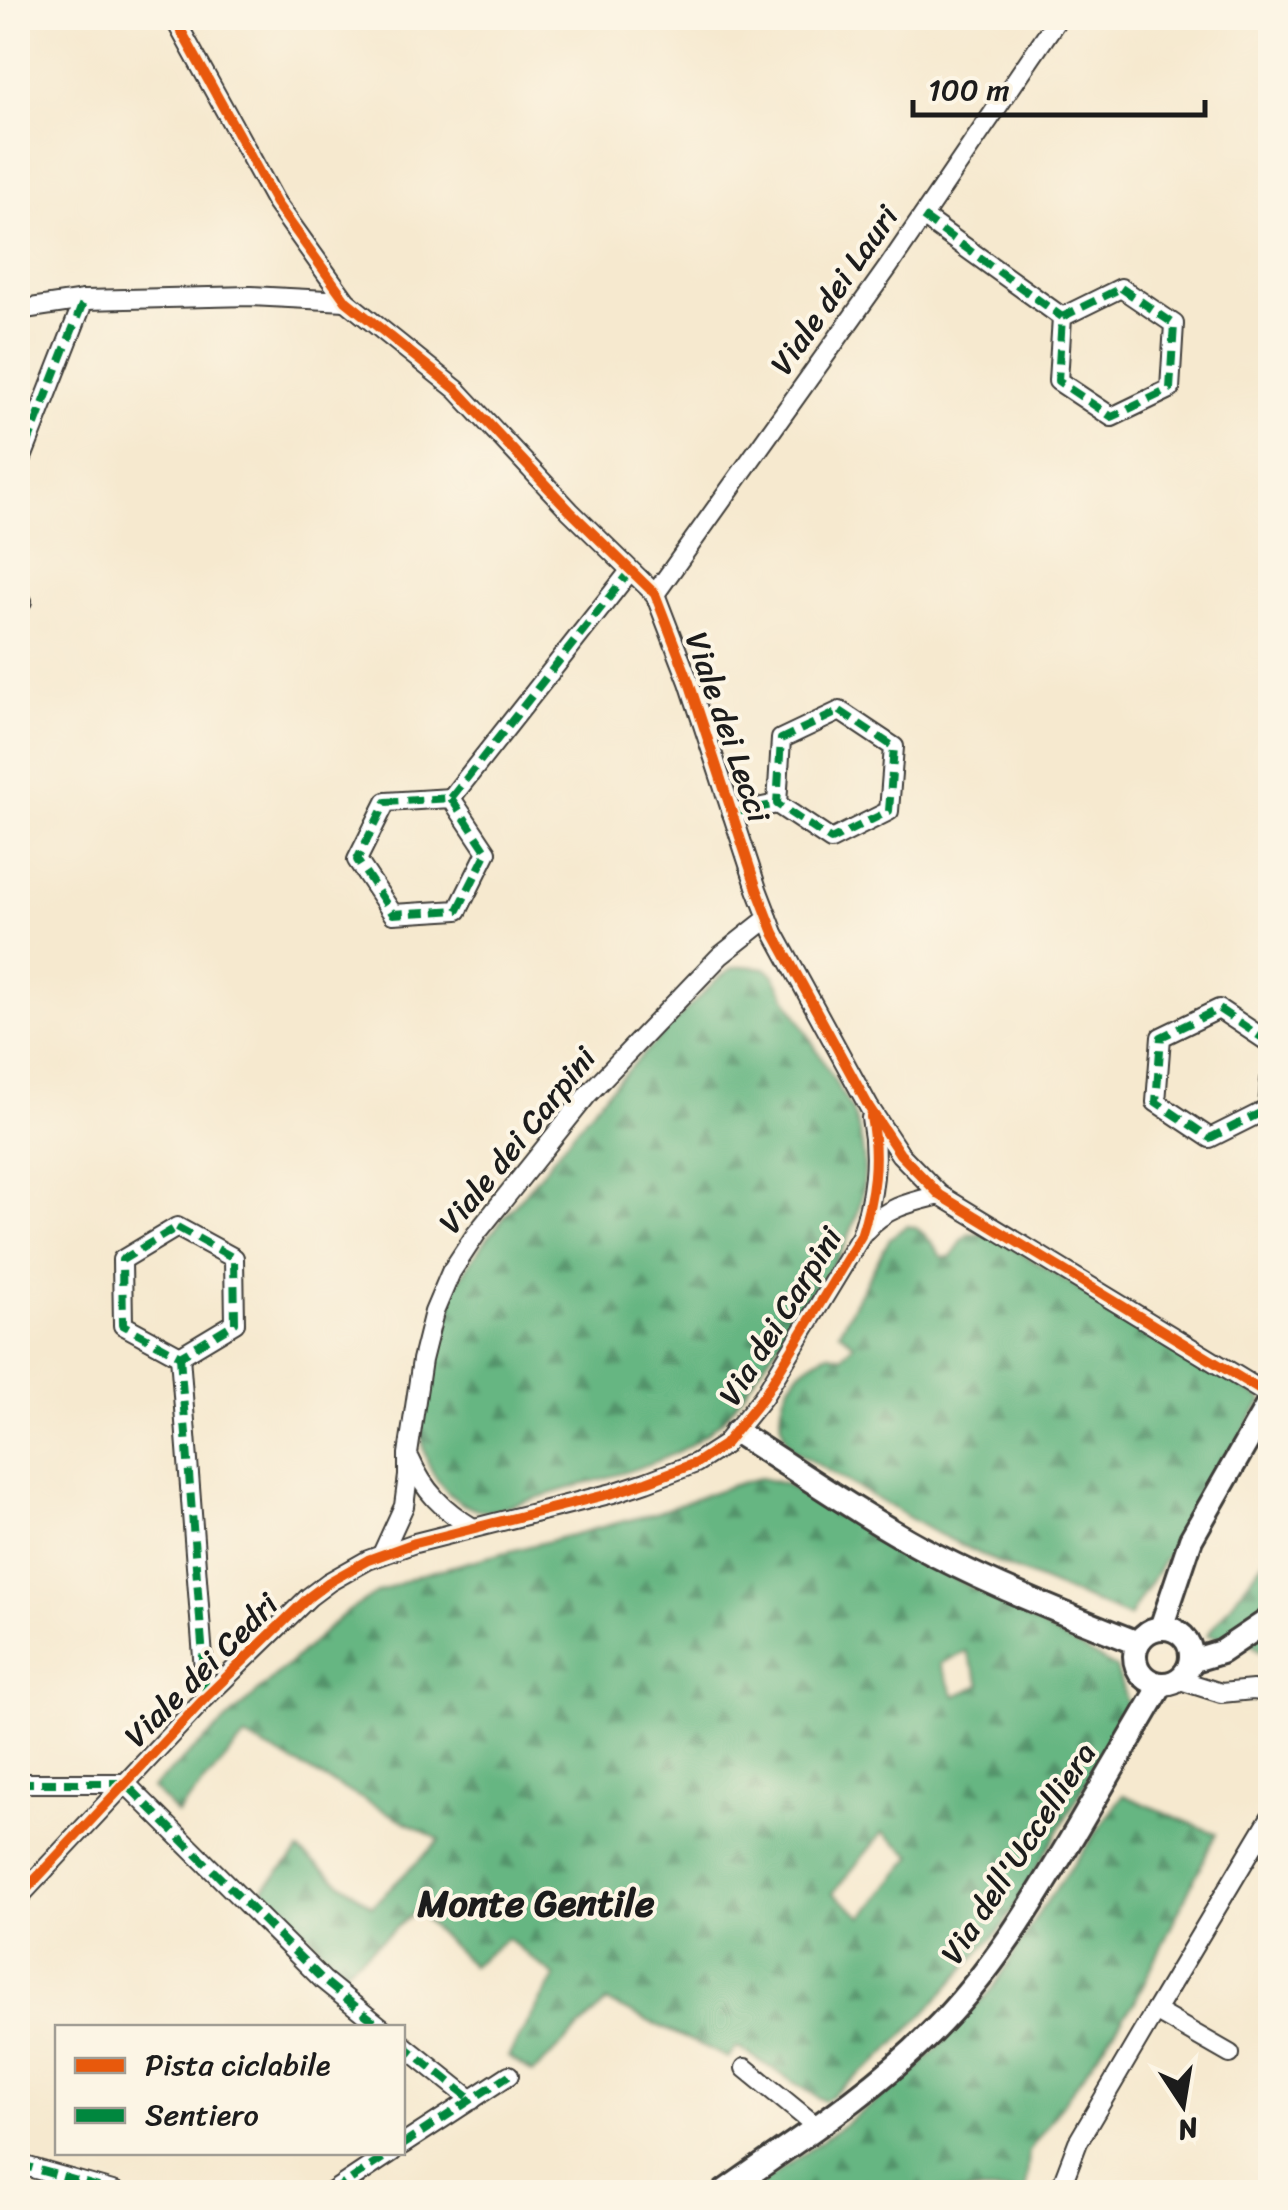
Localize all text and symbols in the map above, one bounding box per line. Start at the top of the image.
scale bar [913,55,1206,117]
text: 100 m [928,63,1010,117]
street label: Viale dei Lauri [755,192,915,387]
street label: Viale dei Lecci [668,624,787,831]
street label: Viale dei Carpini [423,1033,612,1247]
street label: Via dei Carpini [703,1214,859,1417]
street label: Viale dei Cedri [110,1578,294,1762]
street label: Via dell'Uccelliera [925,1730,1112,1976]
district label: Monte Gentile [417,1870,655,1937]
legend [55,2025,405,2155]
text: Pista ciclabile [145,2038,330,2092]
north arrow [1133,2055,1233,2155]
text: Sentiero [145,2088,259,2142]
text: N [1173,2103,1204,2155]

